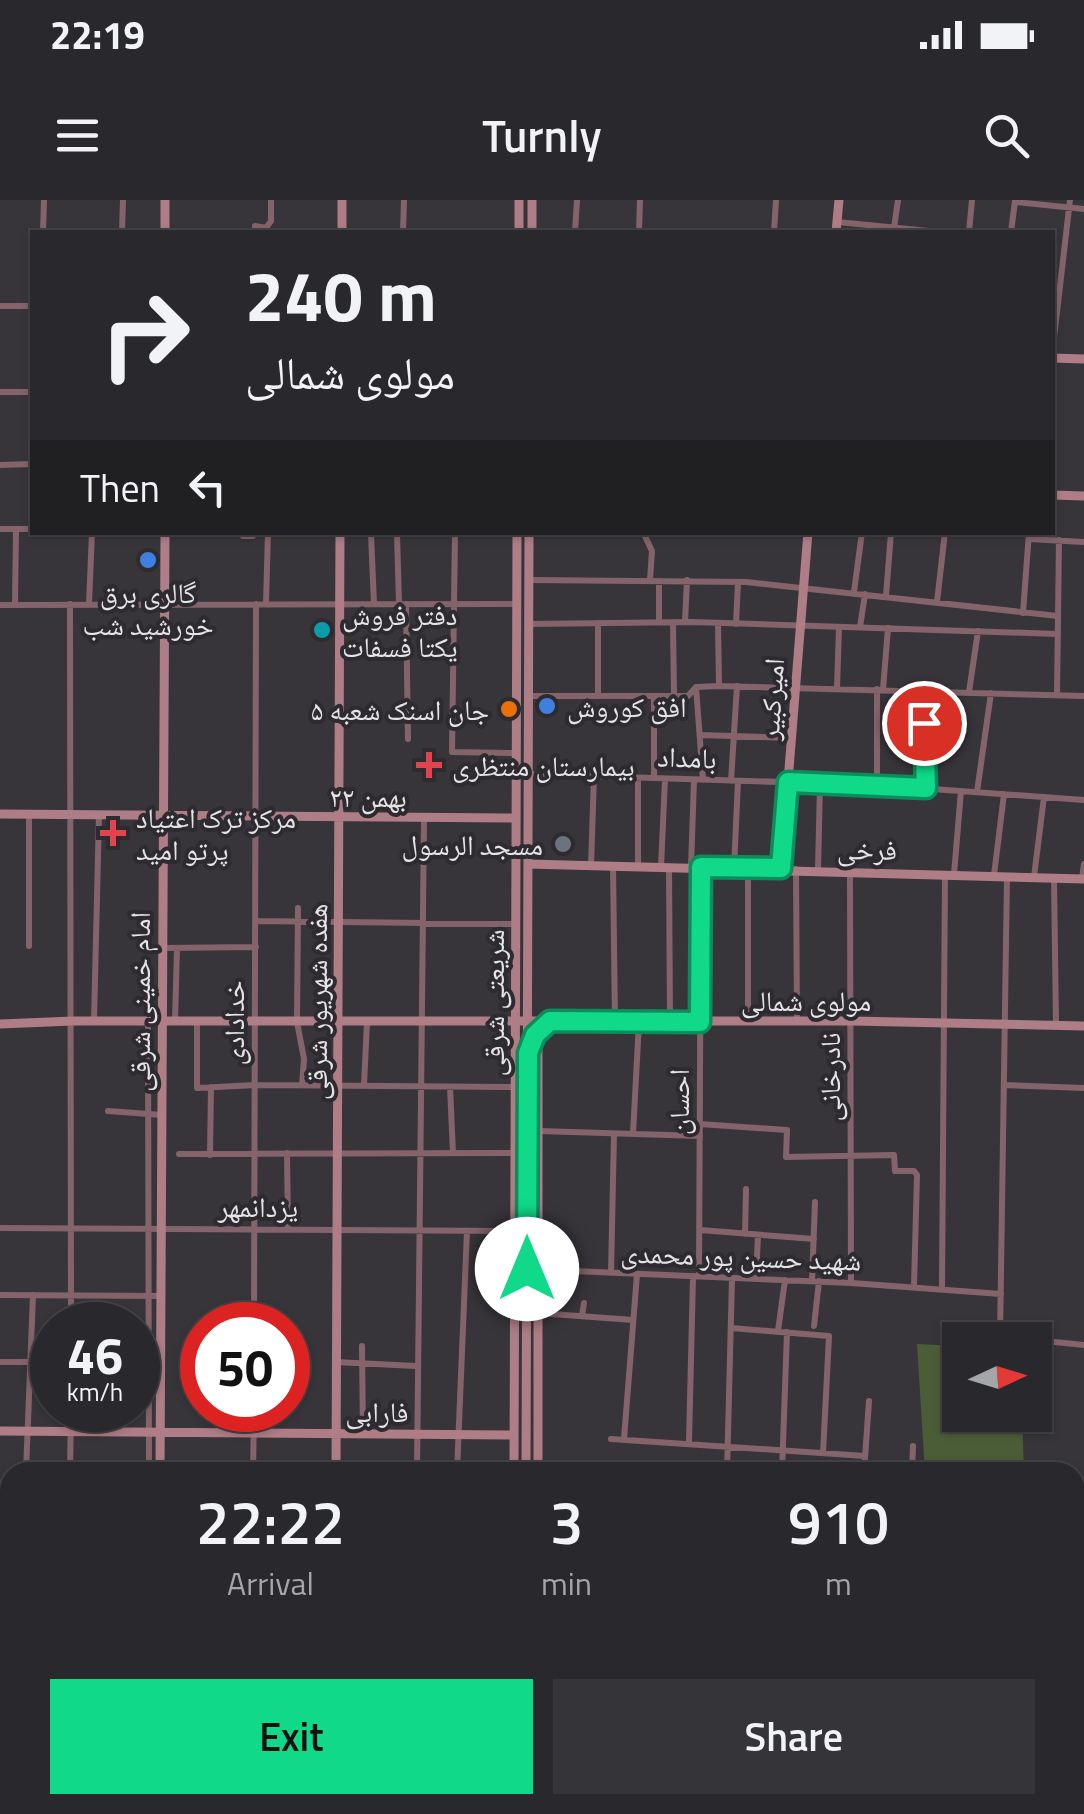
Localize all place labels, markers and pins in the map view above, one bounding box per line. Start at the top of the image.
marker: گالری برق خورشید شب [137,549,159,571]
place label: گالری برق خورشید شب [83,571,213,646]
place label: دفتر فروش یکتا فسفات [342,593,458,668]
marker: دفتر فروش یکتا فسفات [311,619,333,641]
pin [882,681,967,766]
place label: افق کوروش [567,685,687,728]
place label: جان اسنک شعبه ۵ [311,688,489,731]
marker: افق کوروش [536,695,558,717]
marker: جان اسنک شعبه ۵ [498,698,520,720]
place label: بیمارستان منتظری [452,744,635,787]
marker: بیمارستان منتظری [416,752,442,778]
place label: مرکز ترک اعتیاد پرتو امید [136,796,296,871]
marker: مرکز ترک اعتیاد پرتو امید [100,820,126,846]
place label: مسجد الرسول [401,823,543,866]
marker: مسجد الرسول [552,833,574,855]

